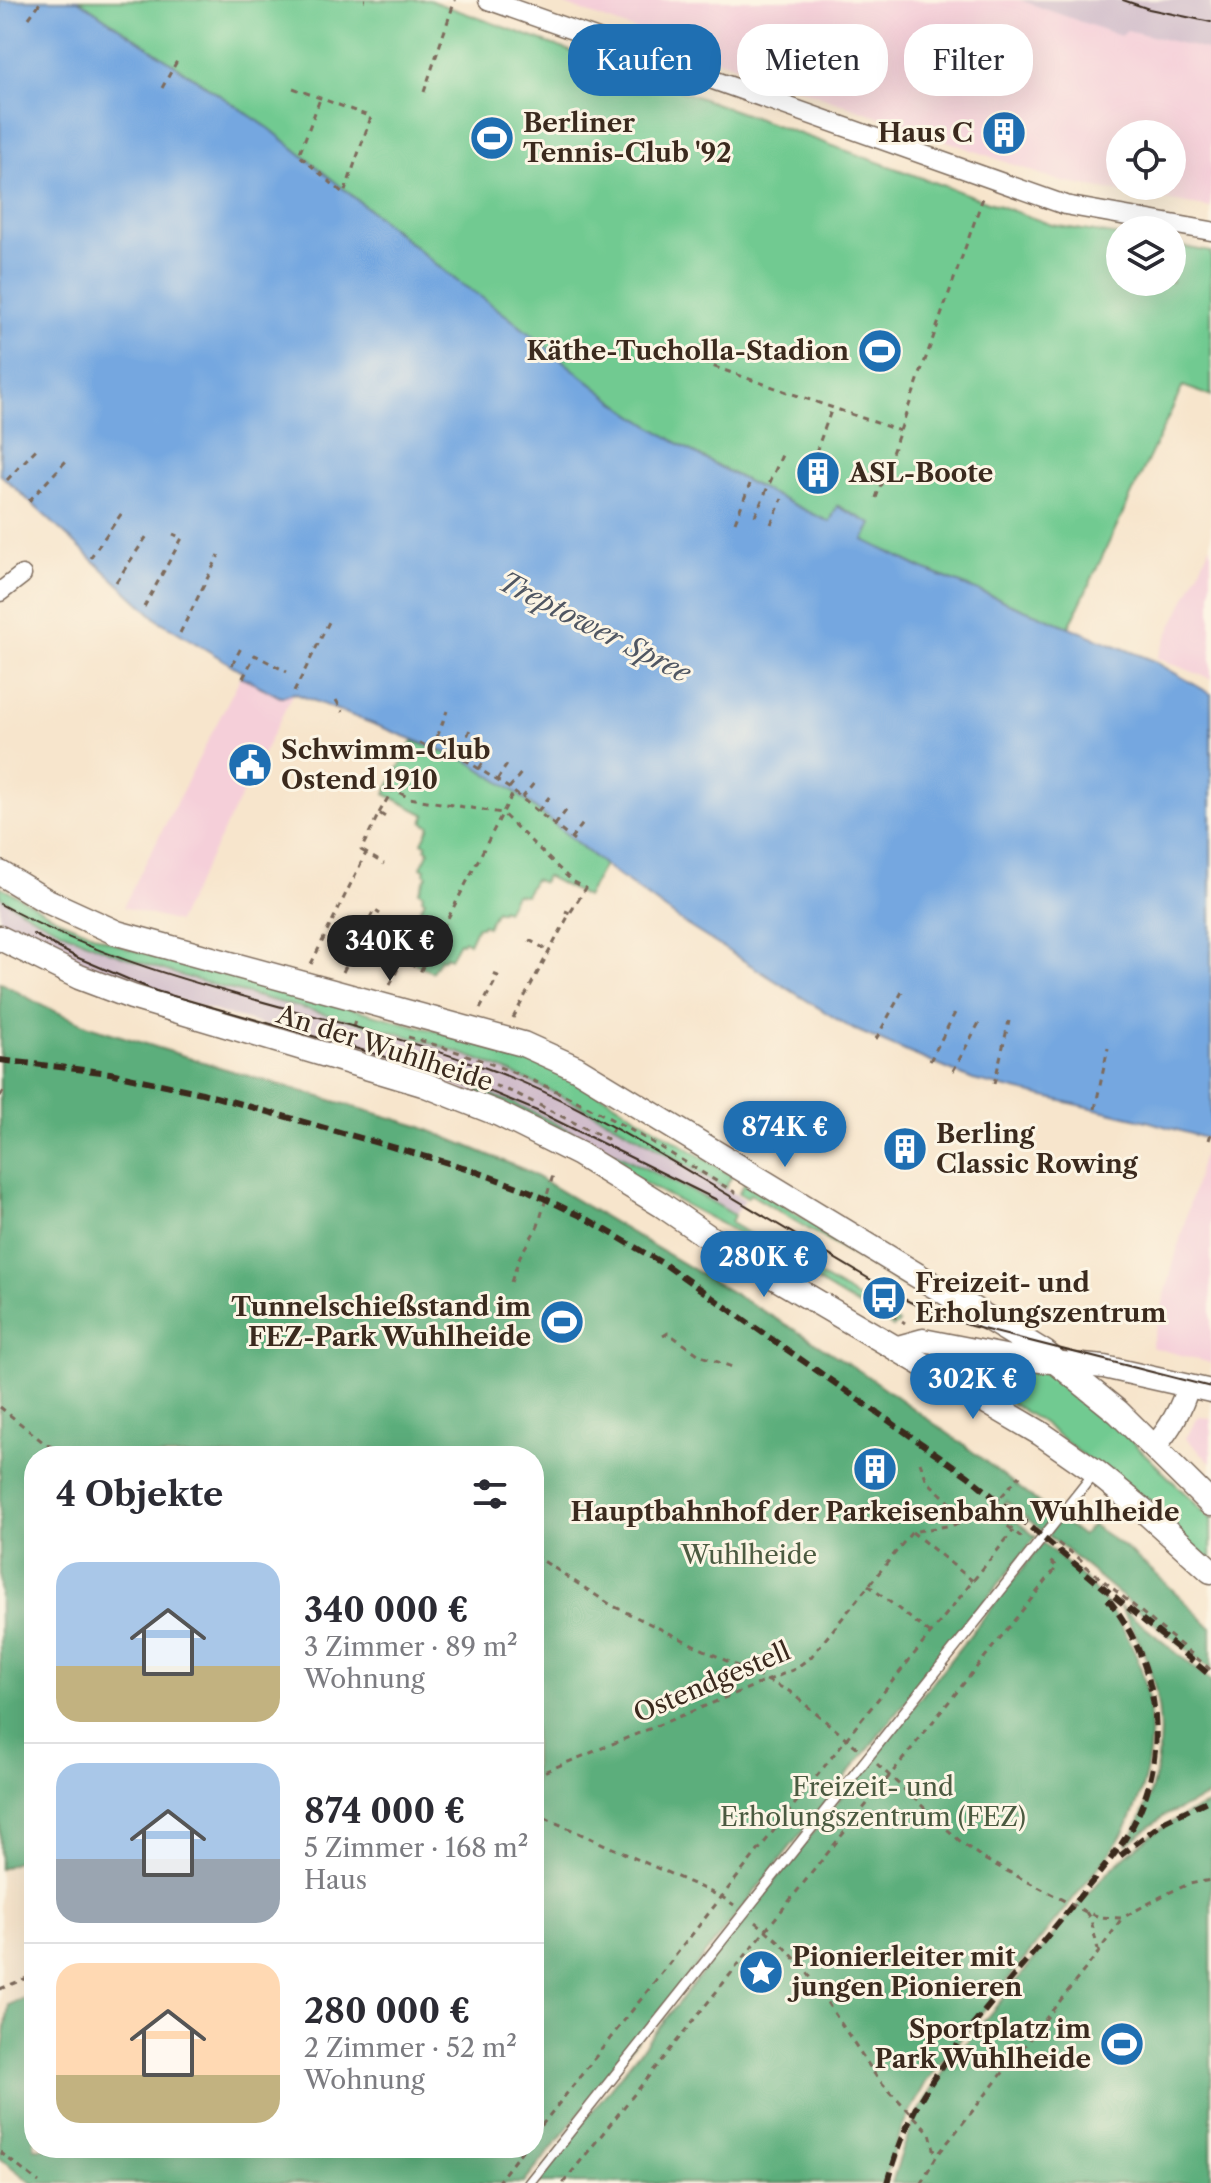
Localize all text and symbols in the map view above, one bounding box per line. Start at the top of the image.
chip: Kaufen [568,24,721,96]
chip: Mieten [737,24,888,96]
chip: Filter [904,24,1033,96]
place label: Berliner Tennis-Club '92 [523,107,732,169]
building icon: Haus C [980,109,1028,157]
sports icon: Berliner Tennis-Club '92 [468,114,516,162]
place label: Haus C [878,117,973,149]
map controls [1106,120,1186,296]
button: locate [1106,120,1186,200]
button: layers [1106,216,1186,296]
sports icon: Käthe-Tucholla-Stadion [856,327,904,375]
place label: Käthe-Tucholla-Stadion [527,335,849,367]
building icon: ASL-Boote [794,449,842,497]
place label: ASL-Boote [848,457,993,489]
water label: Treptower Spree [494,564,698,691]
place label: Schwimm-Club Ostend 1910 [281,734,491,796]
public building icon: Schwimm-Club Ostend 1910 [226,741,274,789]
pin: 340K € [325,915,455,983]
text: 340K € [345,925,435,957]
street label: An der Wuhlheide [272,998,497,1098]
pin: 874K € [720,1101,850,1169]
text: 874K € [741,1111,829,1143]
place label: Berling Classic Rowing [936,1118,1139,1180]
building icon: Berling Classic Rowing [881,1125,929,1173]
pin: 280K € [699,1231,829,1299]
text: 280K € [718,1241,810,1273]
place label: Freizeit- und Erholungszentrum [915,1267,1166,1329]
bus stop icon: Freizeit- und Erholungszentrum [860,1274,908,1322]
place label: Tunnelschießstand im FEZ-Park Wuhlheide [231,1291,531,1353]
sports icon: Tunnelschießstand im FEZ-Park Wuhlheide [538,1298,586,1346]
pin: 302K € [908,1353,1038,1421]
text: 302K € [928,1363,1018,1395]
building icon: Hauptbahnhof der Parkeisenbahn Wuhlheide [851,1445,899,1493]
icon: filters [468,1472,512,1516]
text: 4 Objekte [56,1473,223,1515]
place label: Hauptbahnhof der Parkeisenbahn Wuhlheide [571,1496,1179,1528]
park label: Wuhlheide [680,1539,817,1571]
text: 340 000 € [304,1589,469,1631]
icon: home [120,1594,216,1690]
text: 3 Zimmer · 89 m² [304,1631,518,1663]
street label: Ostendgestell [629,1635,795,1729]
text: Wohnung [304,1663,425,1695]
park label: Freizeit- und Erholungszentrum (FEZ) [720,1771,1026,1833]
text: 874 000 € [304,1790,465,1832]
icon: home [120,1795,216,1891]
text: 5 Zimmer · 168 m² [304,1832,528,1864]
text: Haus [304,1864,367,1896]
place label: Pionierleiter mit jungen Pionieren [787,1941,1022,2003]
place icon: Pionierleiter mit jungen Pionieren [737,1948,785,1996]
text: 280 000 € [304,1990,470,2032]
icon: home [120,1995,216,2091]
place label: Sportplatz im Park Wuhlheide [874,2013,1091,2075]
sports icon: Sportplatz im Park Wuhlheide [1098,2020,1146,2068]
text: 2 Zimmer · 52 m² [304,2032,517,2064]
text: Wohnung [304,2064,425,2096]

